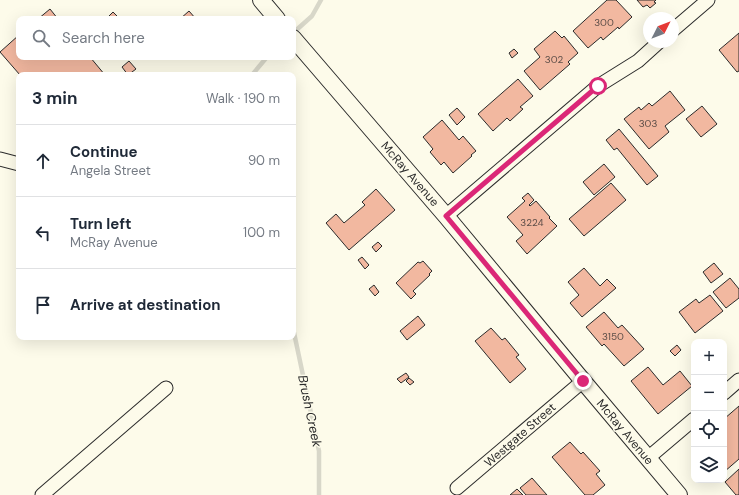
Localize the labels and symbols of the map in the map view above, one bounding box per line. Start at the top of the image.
north arrow [643,12,679,48]
house number: 300 [594,16,614,29]
house number: 302 [545,53,563,66]
route start [589,77,607,95]
house number: 303 [639,117,657,130]
street label: McRay Avenue [377,138,443,210]
house number: 3224 [520,216,544,229]
house number: 3150 [602,330,624,343]
route end [574,372,592,390]
water label: Brush Creek [294,373,326,449]
street label: McRay Avenue [593,396,657,468]
street label: Westgate Street [481,399,559,471]

